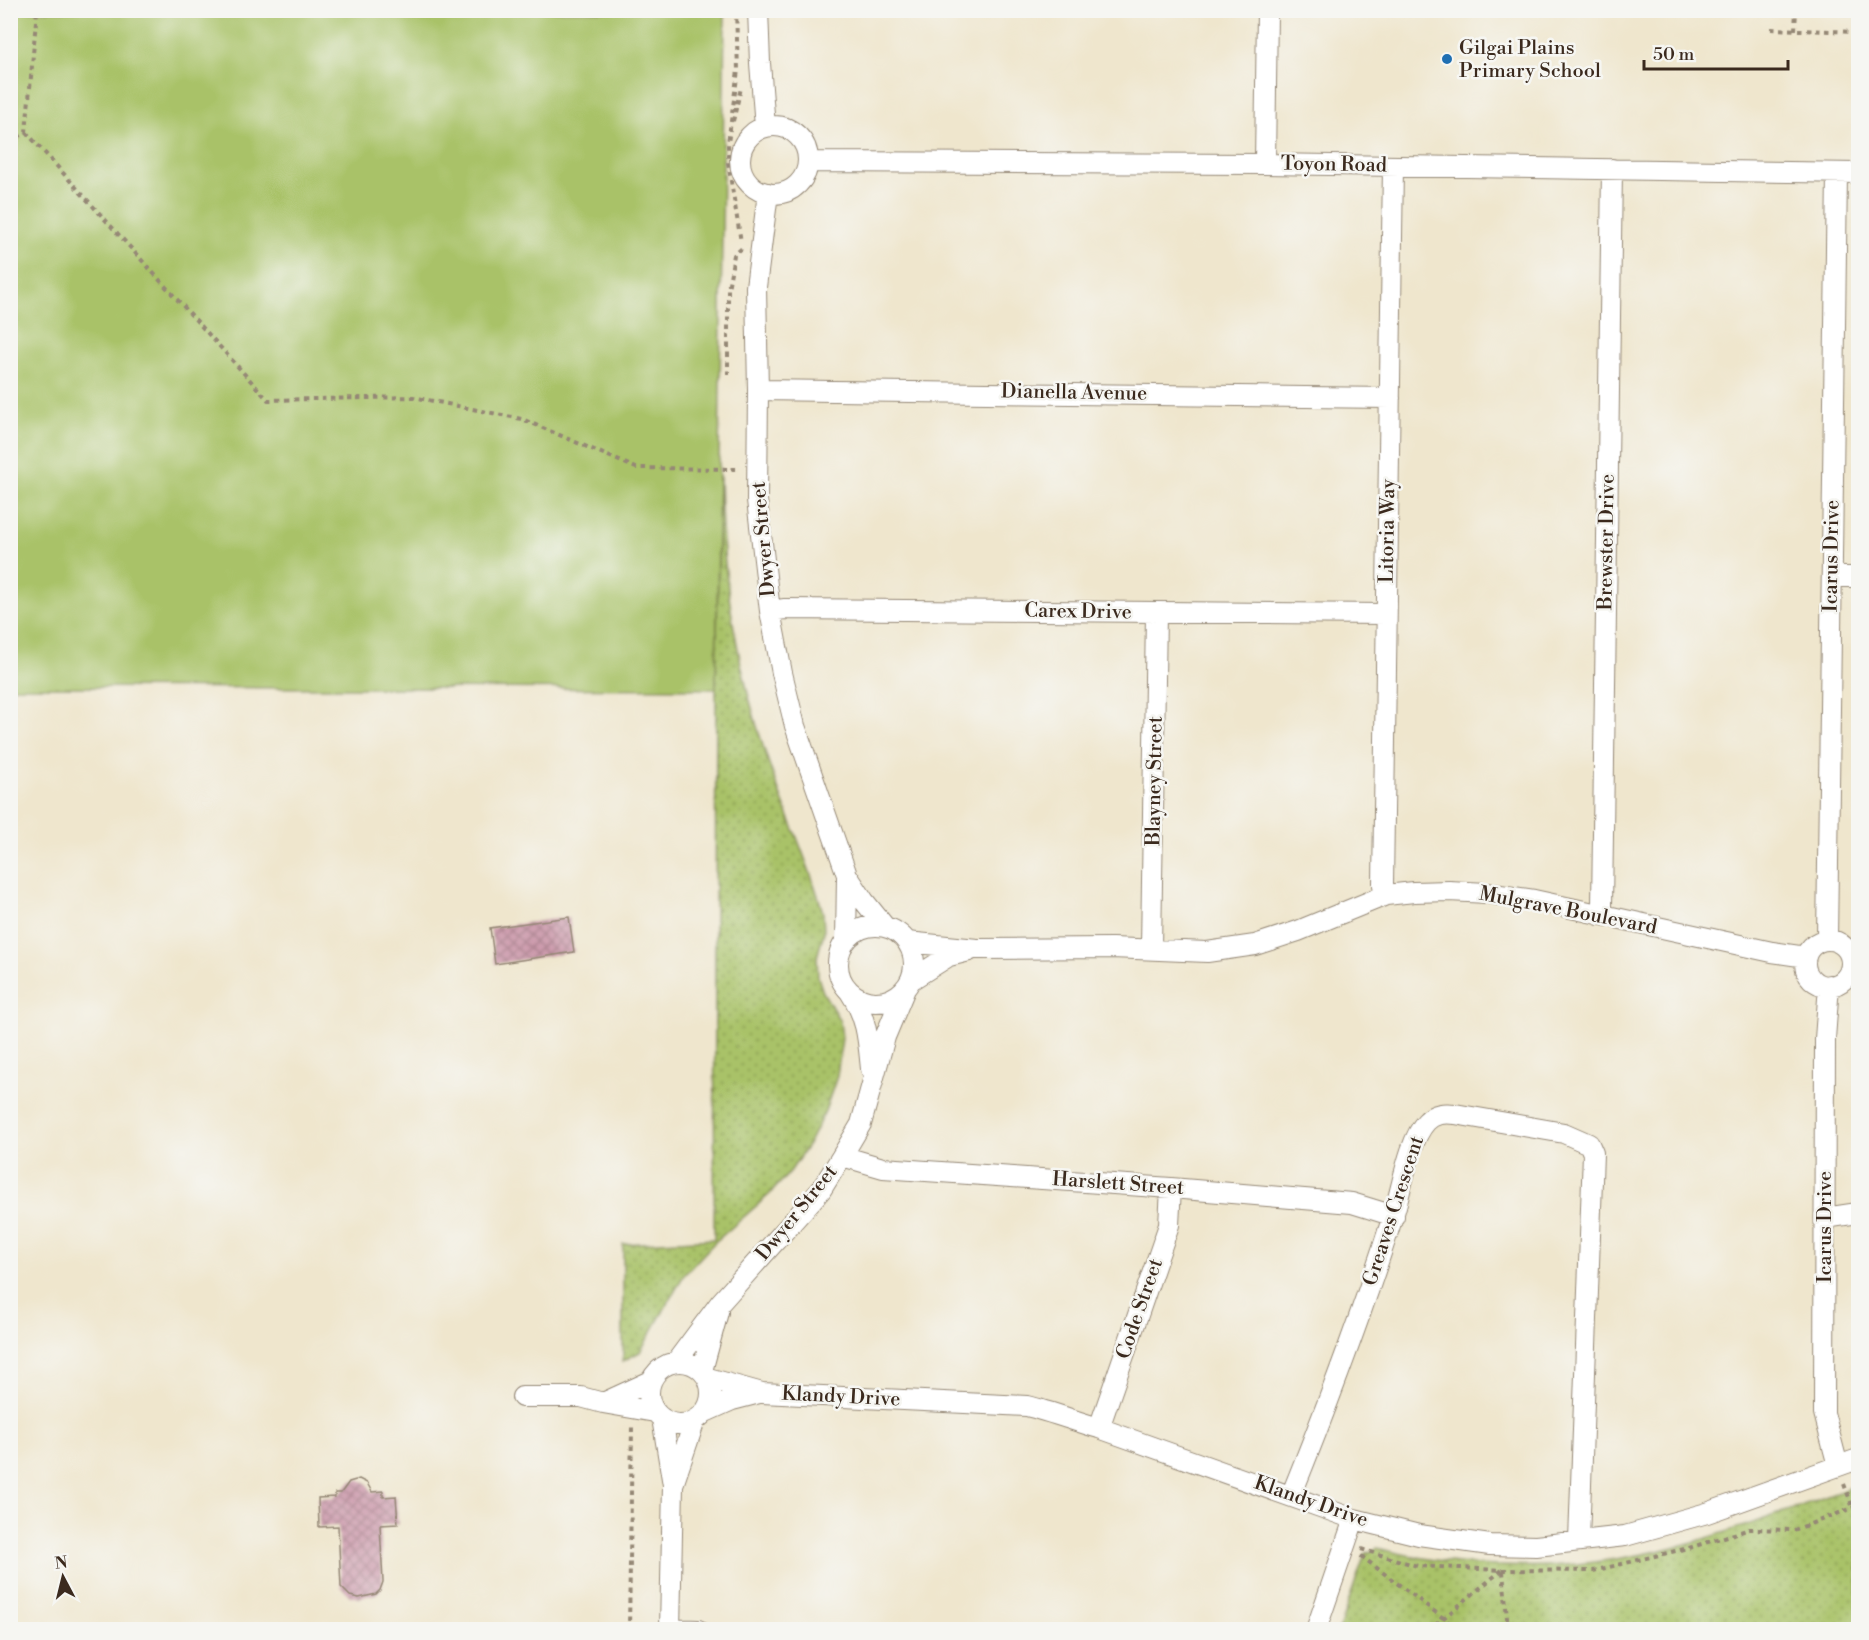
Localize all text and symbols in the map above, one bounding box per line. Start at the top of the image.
scale bar [1644,33,1788,71]
place label: Gilgai Plains Primary School [1459,36,1601,84]
text: 50 m [1653,43,1695,66]
marker: Gilgai Plains Primary School [1440,52,1454,66]
street label: Toyon Road [1281,152,1388,178]
street label: Dianella Avenue [1001,379,1147,407]
street label: Brewster Drive [1593,474,1621,611]
street label: Litoria Way [1375,478,1401,583]
street label: Dwyer Street [746,480,782,598]
street label: Icarus Drive [1819,500,1845,612]
street label: Carex Drive [1024,599,1132,625]
street label: Blayney Street [1141,716,1169,847]
street label: Mulgrave Boulevard [1477,881,1660,941]
street label: Greaves Crescent [1358,1133,1430,1289]
street label: Dwyer Street [751,1160,843,1266]
street label: Harslett Street [1051,1167,1185,1201]
street label: Icarus Drive [1813,1171,1838,1283]
street label: Code Street [1111,1255,1169,1363]
street label: Klandy Drive [781,1381,901,1413]
street label: Klandy Drive [1251,1471,1371,1533]
north arrow [33,1547,93,1607]
text: N [54,1552,69,1574]

